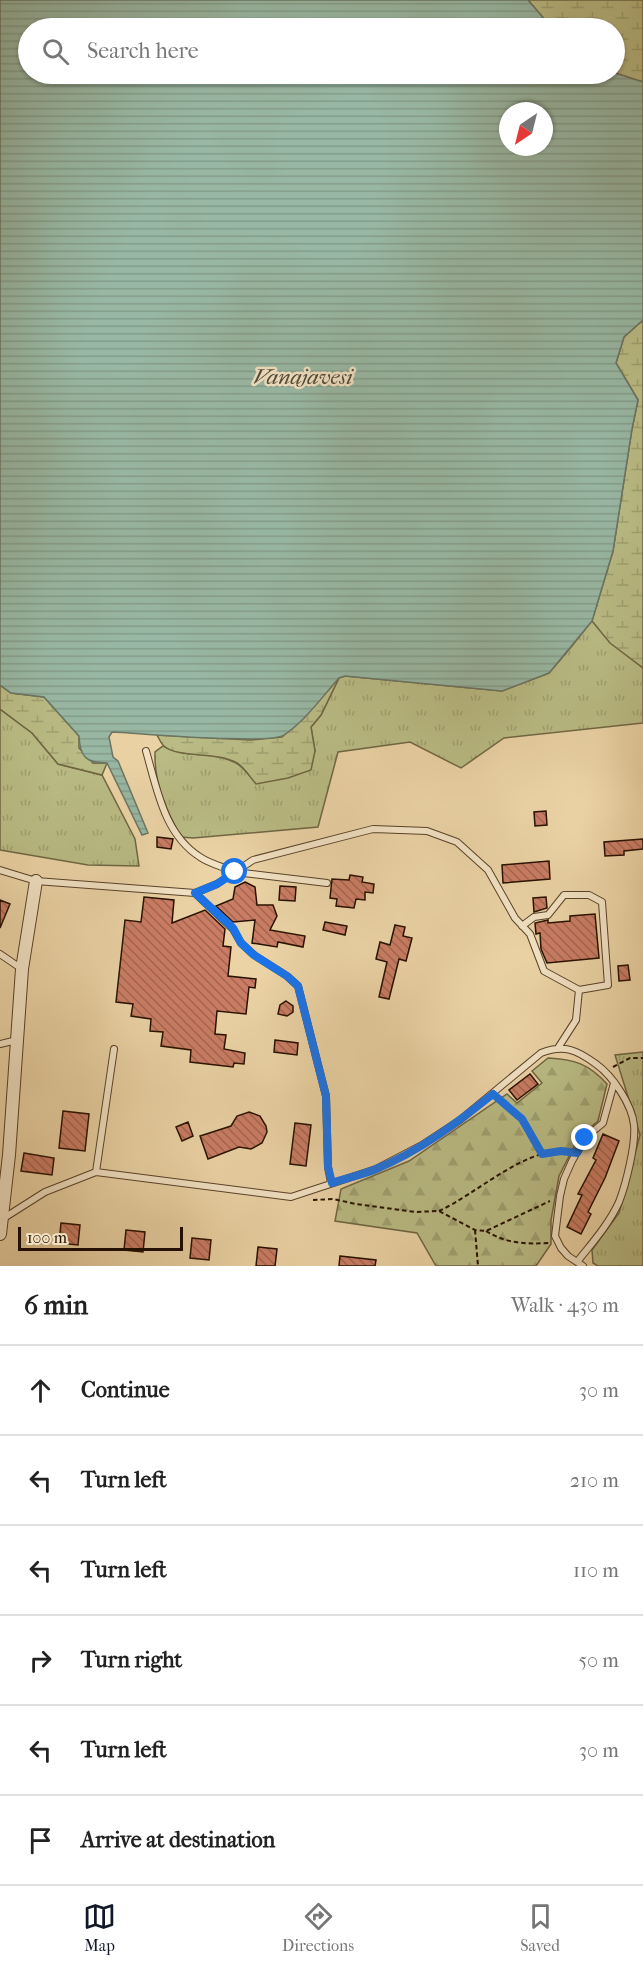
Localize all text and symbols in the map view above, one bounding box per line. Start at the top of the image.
search box [18,18,625,84]
icon: search [39,35,72,68]
text: Search here [87,38,199,64]
north arrow [499,102,553,156]
water label: Vanajavesi [254,364,354,390]
route start [221,858,247,884]
route end [571,1124,597,1150]
scale bar [18,1224,183,1252]
text: 100 m [27,1228,67,1247]
text: 6 min [24,1290,88,1321]
text: Walk · 430 m [511,1294,619,1317]
icon: ahead [24,1374,57,1407]
text: Continue [81,1377,170,1403]
text: 30 m [579,1379,619,1402]
icon: left [24,1464,57,1497]
text: Turn left [81,1467,167,1493]
text: 210 m [570,1469,619,1492]
icon: left [24,1554,57,1587]
text: Turn left [81,1557,167,1583]
text: 110 m [573,1559,619,1582]
icon: right [24,1644,57,1677]
text: Turn right [81,1647,182,1673]
text: 50 m [578,1649,619,1672]
icon: left [24,1734,57,1767]
text: Turn left [81,1737,167,1763]
text: 30 m [579,1739,619,1762]
icon: arrive [24,1824,57,1857]
text: Arrive at destination [81,1827,275,1853]
tab: Map [83,1900,116,1955]
tab: Directions [282,1900,354,1955]
tab: Saved [520,1900,560,1955]

